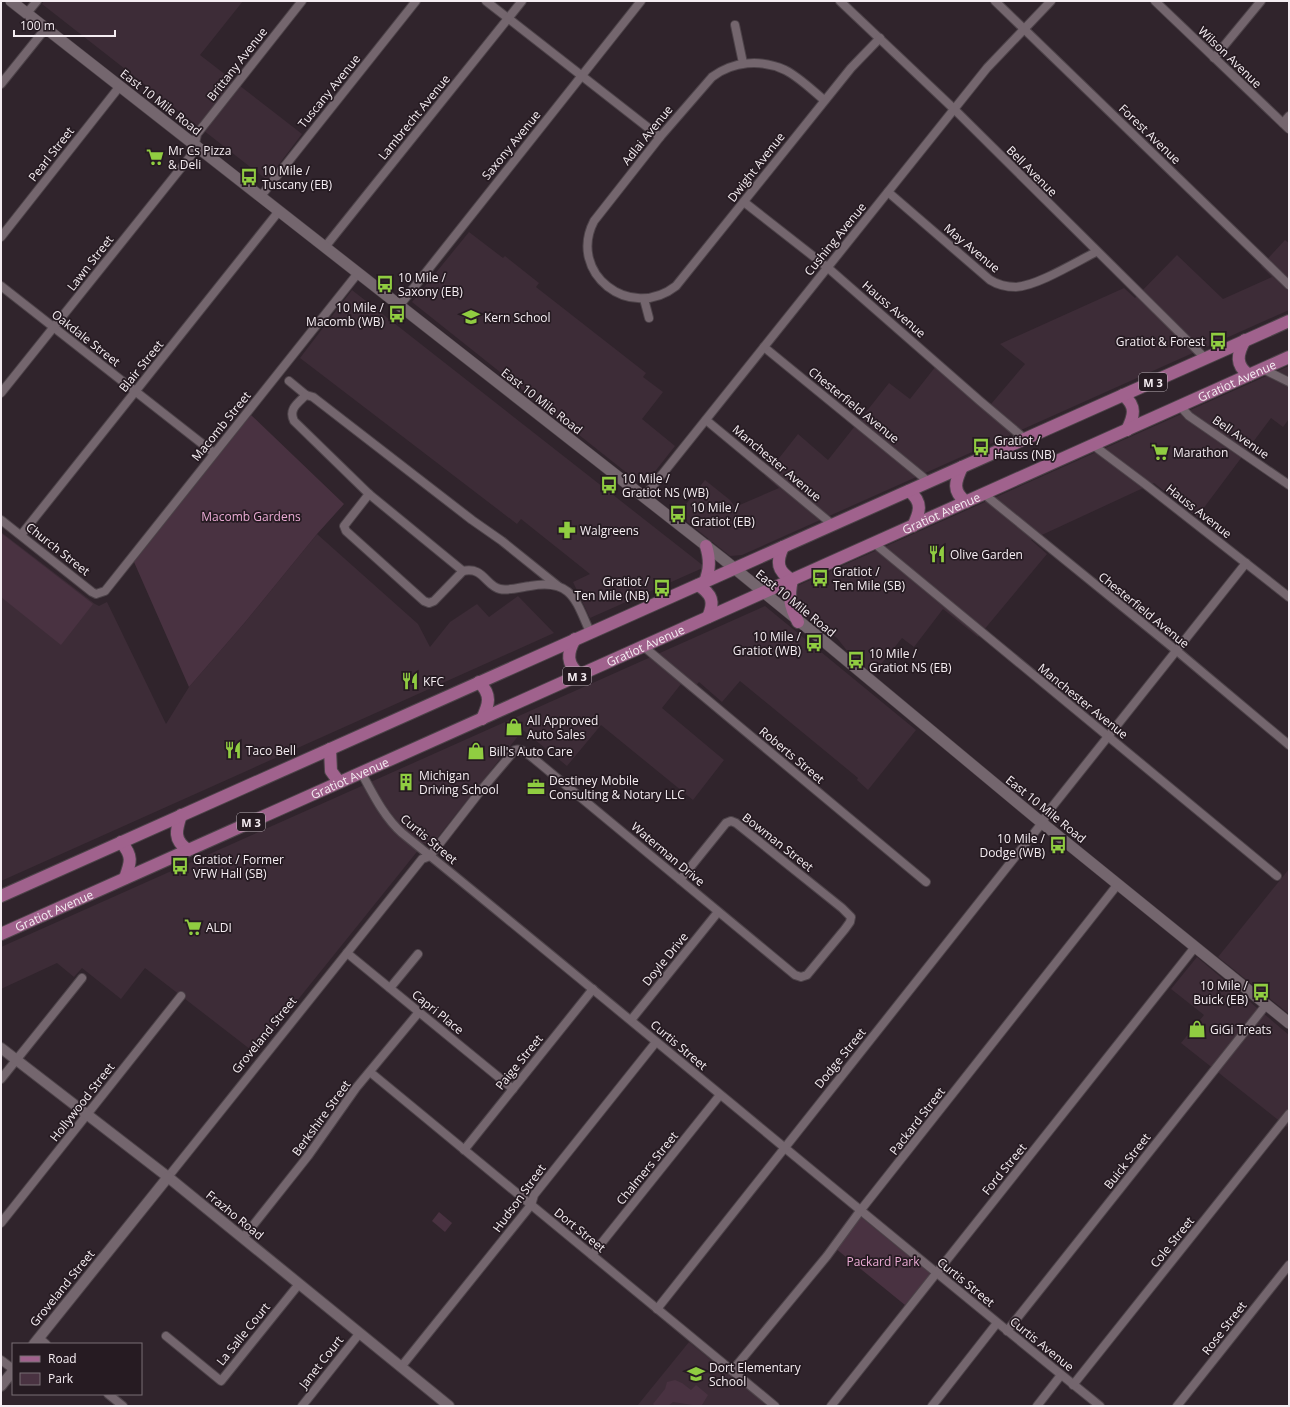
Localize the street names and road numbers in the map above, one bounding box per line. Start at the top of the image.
street label: Wilson Avenue [1194,22,1266,92]
street label: Brittany Avenue [203,23,271,104]
street label: Tuscany Avenue [294,50,364,131]
street label: East 10 Mile Road [117,65,205,139]
street label: Lambrecht Avenue [374,71,454,163]
street label: Forest Avenue [1115,100,1185,168]
street label: Adlai Avenue [618,101,677,169]
street label: Saxony Avenue [478,106,545,183]
street label: Pearl Street [24,123,78,185]
street label: Dwight Avenue [723,128,789,205]
street label: Bell Avenue [1003,142,1061,200]
street label: Cushing Avenue [800,199,870,279]
street label: May Avenue [940,220,1004,277]
street label: Lawn Street [63,232,117,294]
street label: Hauss Avenue [859,277,930,342]
street label: Oakdale Street [48,306,124,370]
street label: Blair Street [115,337,167,395]
street label: Gratiot Avenue [1195,355,1279,405]
street label: Chesterfield Avenue [805,363,903,447]
street label: East 10 Mile Road [498,364,586,438]
road number: M 3 [1139,373,1167,391]
street label: Macomb Street [187,387,255,465]
street label: Bell Avenue [1209,411,1273,463]
street label: Manchester Avenue [729,421,825,505]
street label: Hauss Avenue [1163,480,1236,542]
street label: Gratiot Avenue [899,488,983,538]
street label: Church Street [22,519,94,579]
street label: East 10 Mile Road [752,565,840,641]
street label: Chesterfield Avenue [1095,568,1193,652]
street label: Gratiot Avenue [603,620,687,670]
street label: Manchester Avenue [1034,659,1132,743]
road number: M 3 [563,667,591,685]
street label: Roberts Street [756,723,828,787]
street label: Gratiot Avenue [308,753,392,803]
street label: East 10 Mile Road [1002,771,1090,847]
street label: Bowman Street [739,809,817,875]
street label: Curtis Street [397,810,461,868]
road number: M 3 [237,813,265,831]
street label: Waterman Drive [628,818,709,890]
street label: Gratiot Avenue [12,885,96,935]
street label: Doyle Drive [638,929,692,989]
street label: Capri Place [409,986,468,1038]
street label: Groveland Street [228,993,300,1077]
street label: Curtis Street [647,1016,711,1074]
street label: Dodge Street [810,1024,870,1092]
street label: Paige Street [491,1031,547,1093]
street label: Hollywood Street [46,1059,118,1145]
street label: Berkshire Street [288,1077,354,1159]
street label: Packard Street [885,1084,949,1158]
street label: Chalmers Street [612,1128,682,1208]
street label: Buick Street [1100,1129,1154,1193]
street label: Ford Street [978,1139,1030,1199]
street label: Hudson Street [488,1160,550,1236]
street label: Frazho Road [203,1186,267,1244]
street label: Dort Street [551,1204,609,1256]
street label: Cole Street [1146,1213,1198,1271]
street label: Groveland Street [26,1246,98,1330]
street label: Curtis Street [934,1254,998,1310]
street label: Rose Street [1198,1298,1250,1358]
street label: La Salle Court [212,1299,274,1369]
street label: Curtis Avenue [1006,1313,1078,1375]
street label: Janet Court [294,1332,347,1393]

